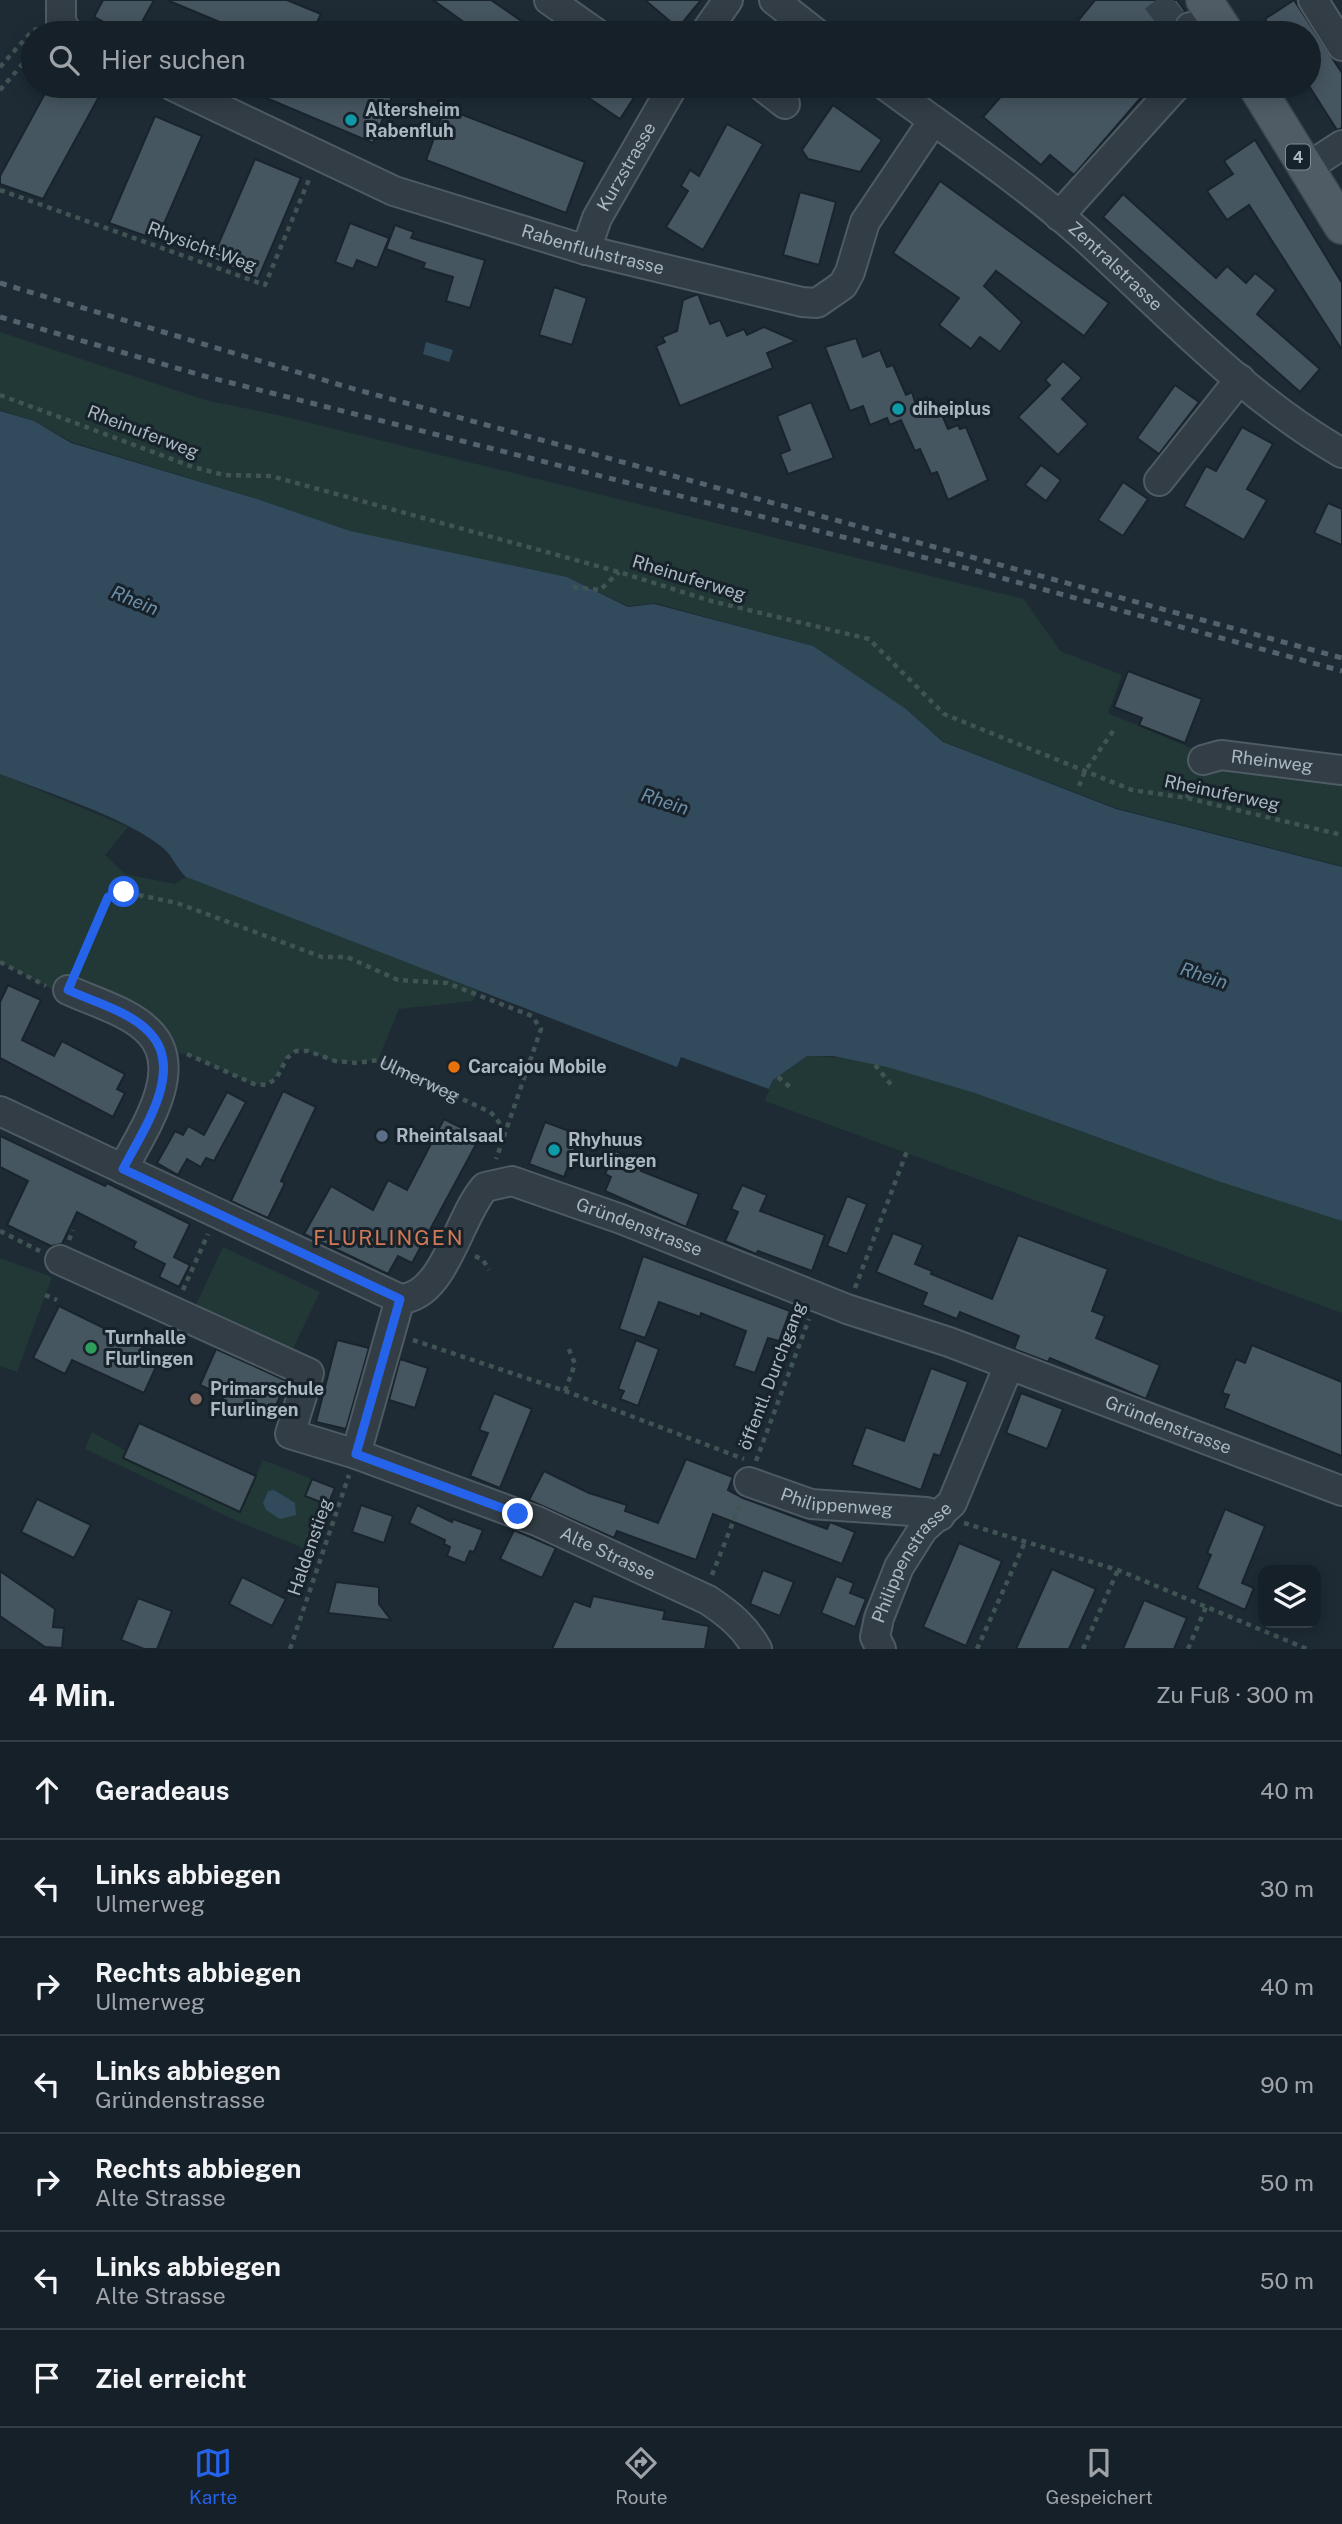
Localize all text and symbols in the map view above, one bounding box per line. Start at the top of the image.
search box [21,21,1321,98]
icon: search [45,41,83,79]
text: Hier suchen [101,44,246,75]
place label: Altersheim Rabenfluh [365,99,460,141]
marker: Altersheim Rabenfluh [343,112,359,128]
street label: Kurzstrasse [592,118,660,215]
road number: 4 [1286,144,1310,169]
street label: Rhysicht-Weg [145,217,260,276]
street label: Zentralstrasse [1064,217,1167,315]
street label: Rabenfluhstrasse [519,220,666,278]
place label: diheiplus [912,398,991,419]
street label: Rheinuferweg [84,401,202,462]
marker: diheiplus [890,401,906,417]
street label: Rheinuferweg [630,550,749,605]
water label: Rhein [108,581,162,619]
street label: Rheinweg [1230,745,1314,776]
street label: Rheinuferweg [1162,770,1282,815]
water label: Rhein [638,783,692,819]
route start [108,876,139,907]
water label: Rhein [1177,957,1231,993]
street label: Ulmerweg [376,1051,463,1106]
place label: Carcajou Mobile [468,1056,607,1077]
marker: Carcajou Mobile [446,1059,462,1075]
place label: Rheintalsaal [396,1125,504,1146]
marker: Rheintalsaal [374,1128,390,1144]
place label: Rhyhuus Flurlingen [568,1129,657,1171]
marker: Rhyhuus Flurlingen [546,1142,562,1158]
street label: Gründenstrasse [574,1193,706,1260]
district label: FLURLINGEN [313,1225,465,1250]
street label: öffentl. Durchgang [734,1299,809,1453]
place label: Turnhalle Flurlingen [105,1327,194,1369]
marker: Turnhalle Flurlingen [83,1340,99,1356]
place label: Primarschule Flurlingen [210,1378,324,1420]
marker: Primarschule Flurlingen [188,1391,204,1407]
street label: Gründenstrasse [1102,1391,1234,1458]
street label: Philippenweg [778,1483,893,1520]
street label: Haldenstieg [283,1495,336,1598]
street label: Philippenstrasse [867,1497,956,1626]
route end [502,1498,533,1529]
street label: Alte Strasse [557,1522,659,1584]
map controls [1258,1565,1321,1628]
button: layers [1258,1565,1321,1628]
text: 4 Min. [28,1677,116,1713]
text: Zu Fuß · 300 m [1156,1681,1314,1708]
icon: ahead [28,1771,66,1809]
text: Geradeaus [95,1775,230,1806]
text: 40 m [1260,1777,1314,1804]
text: Links abbiegen [95,1859,281,1890]
icon: left [28,1869,66,1907]
text: 30 m [1260,1875,1314,1902]
text: Ulmerweg [95,1890,205,1917]
text: Rechts abbiegen [95,1957,301,1988]
icon: right [28,1967,66,2005]
text: 40 m [1260,1973,1314,2000]
text: Ulmerweg [95,1988,205,2015]
text: Links abbiegen [95,2055,281,2086]
icon: left [28,2065,66,2103]
text: 90 m [1260,2071,1314,2098]
text: Gründenstrasse [95,2086,265,2113]
text: Rechts abbiegen [95,2153,301,2184]
icon: right [28,2163,66,2201]
text: 50 m [1260,2169,1314,2196]
text: Alte Strasse [95,2184,226,2211]
text: Links abbiegen [95,2251,281,2282]
icon: left [28,2261,66,2299]
text: 50 m [1260,2267,1314,2294]
text: Alte Strasse [95,2282,226,2309]
icon: arrive [28,2359,66,2397]
text: Ziel erreicht [95,2363,247,2394]
tab: Karte [189,2444,237,2508]
tab: Route [615,2444,668,2508]
tab: Gespeichert [1046,2444,1153,2508]

